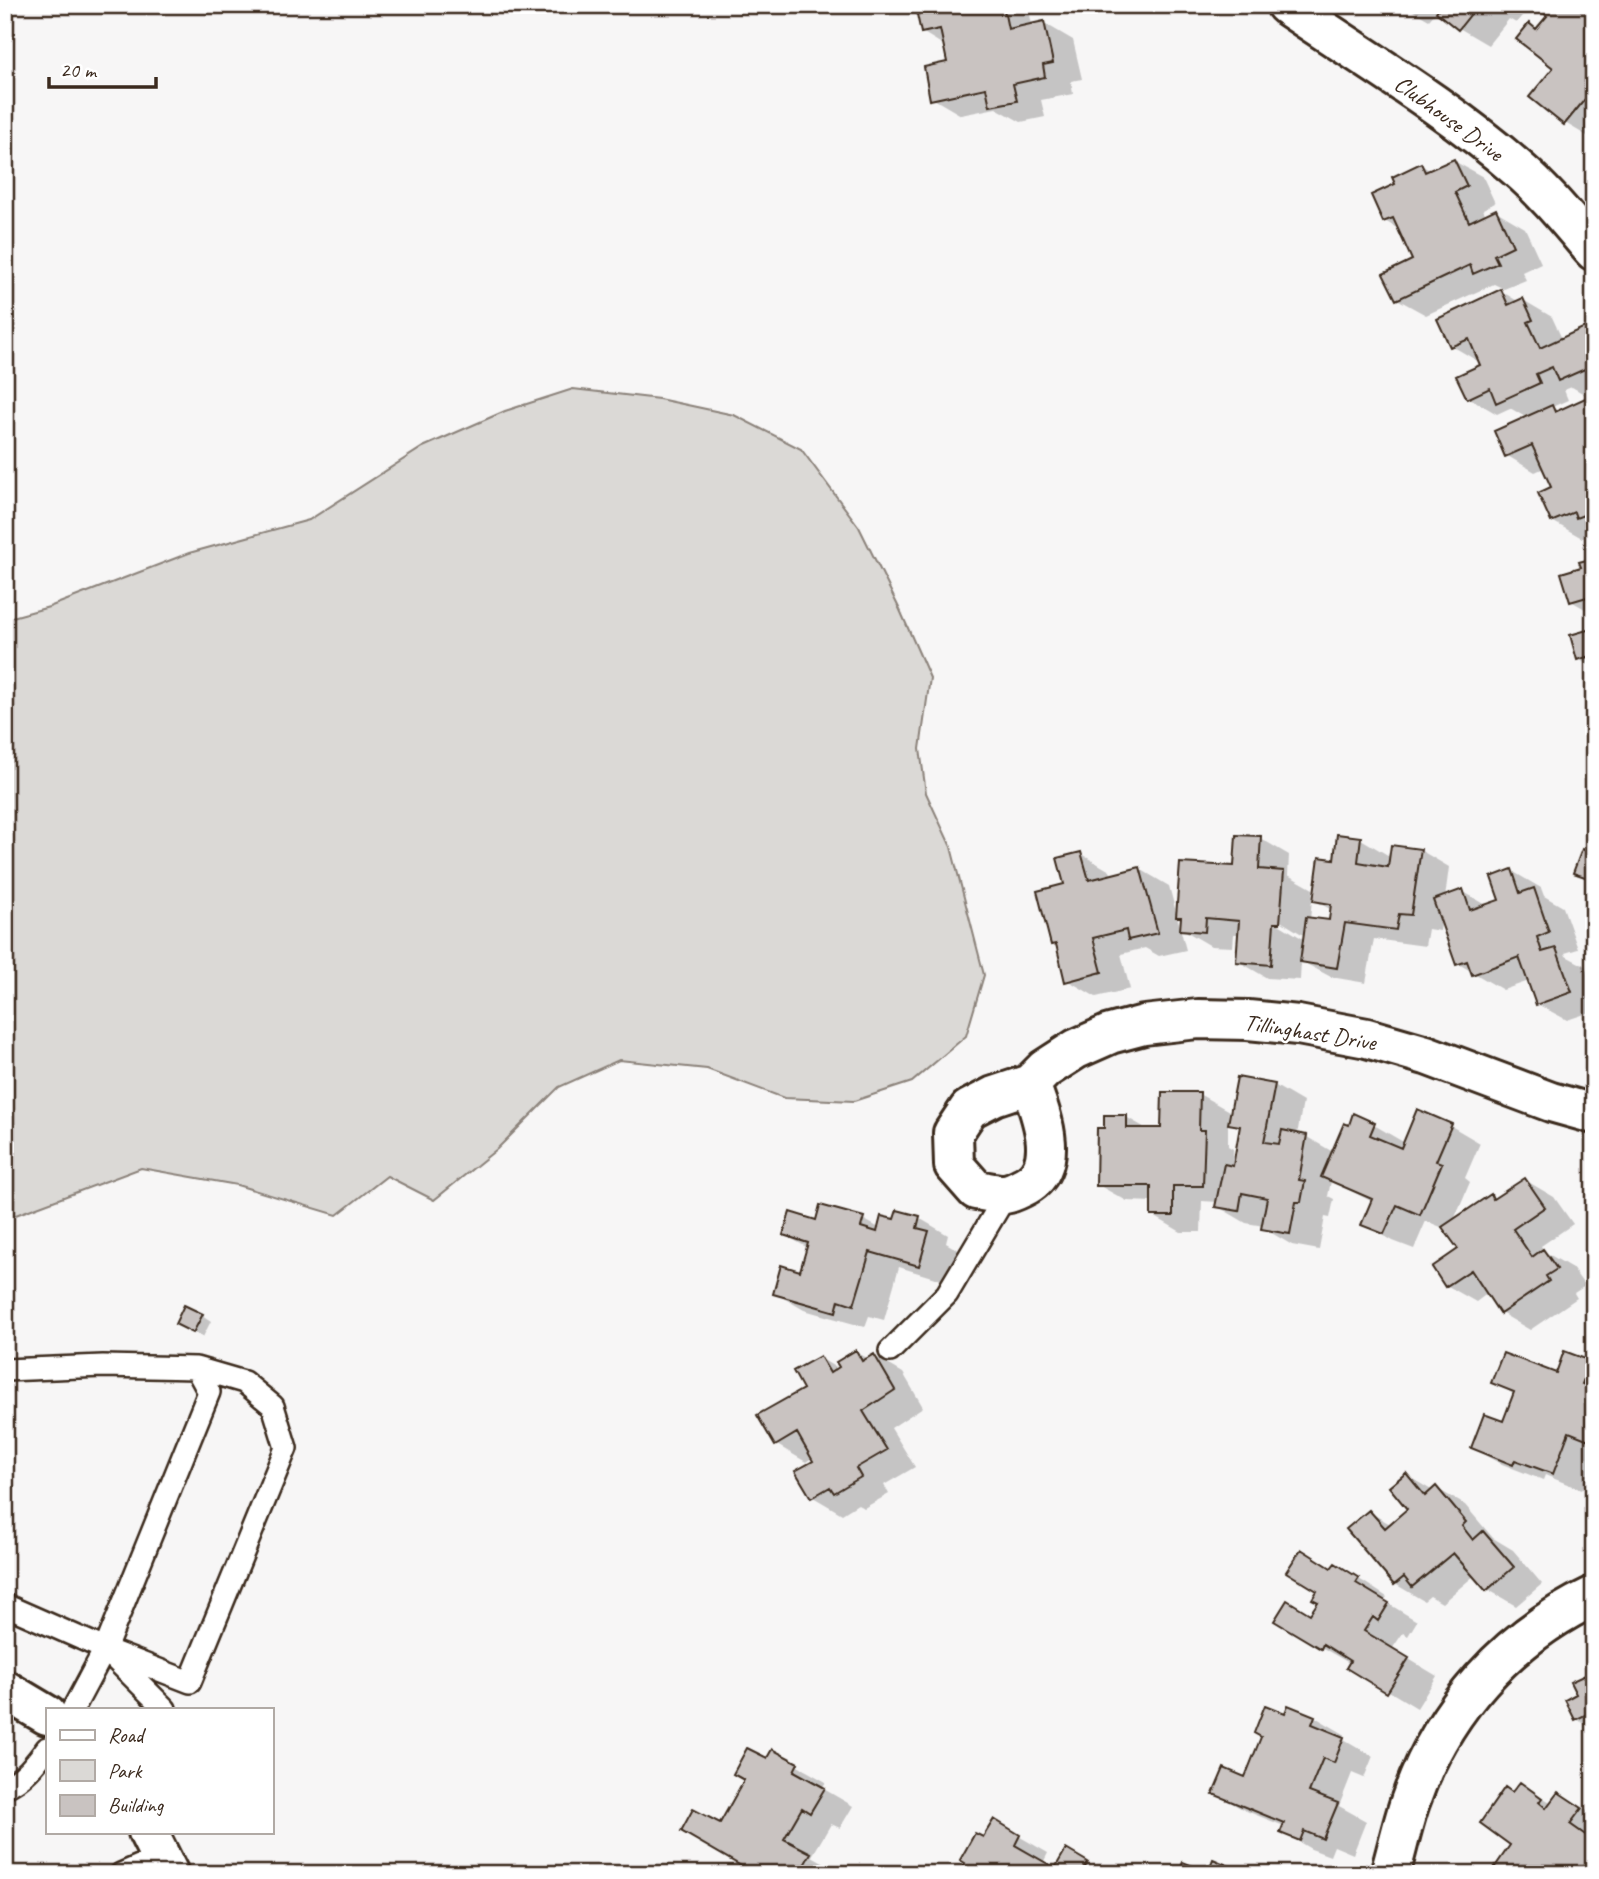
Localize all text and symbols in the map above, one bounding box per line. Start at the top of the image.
scale bar [49,46,156,90]
text: 20 m [60,57,98,83]
street label: Clubhouse Drive [1389,68,1511,169]
street label: Tillinghast Drive [1242,1007,1380,1058]
legend [46,1708,273,1834]
text: Road [108,1722,147,1748]
text: Park [108,1758,143,1784]
text: Building [108,1792,165,1818]

